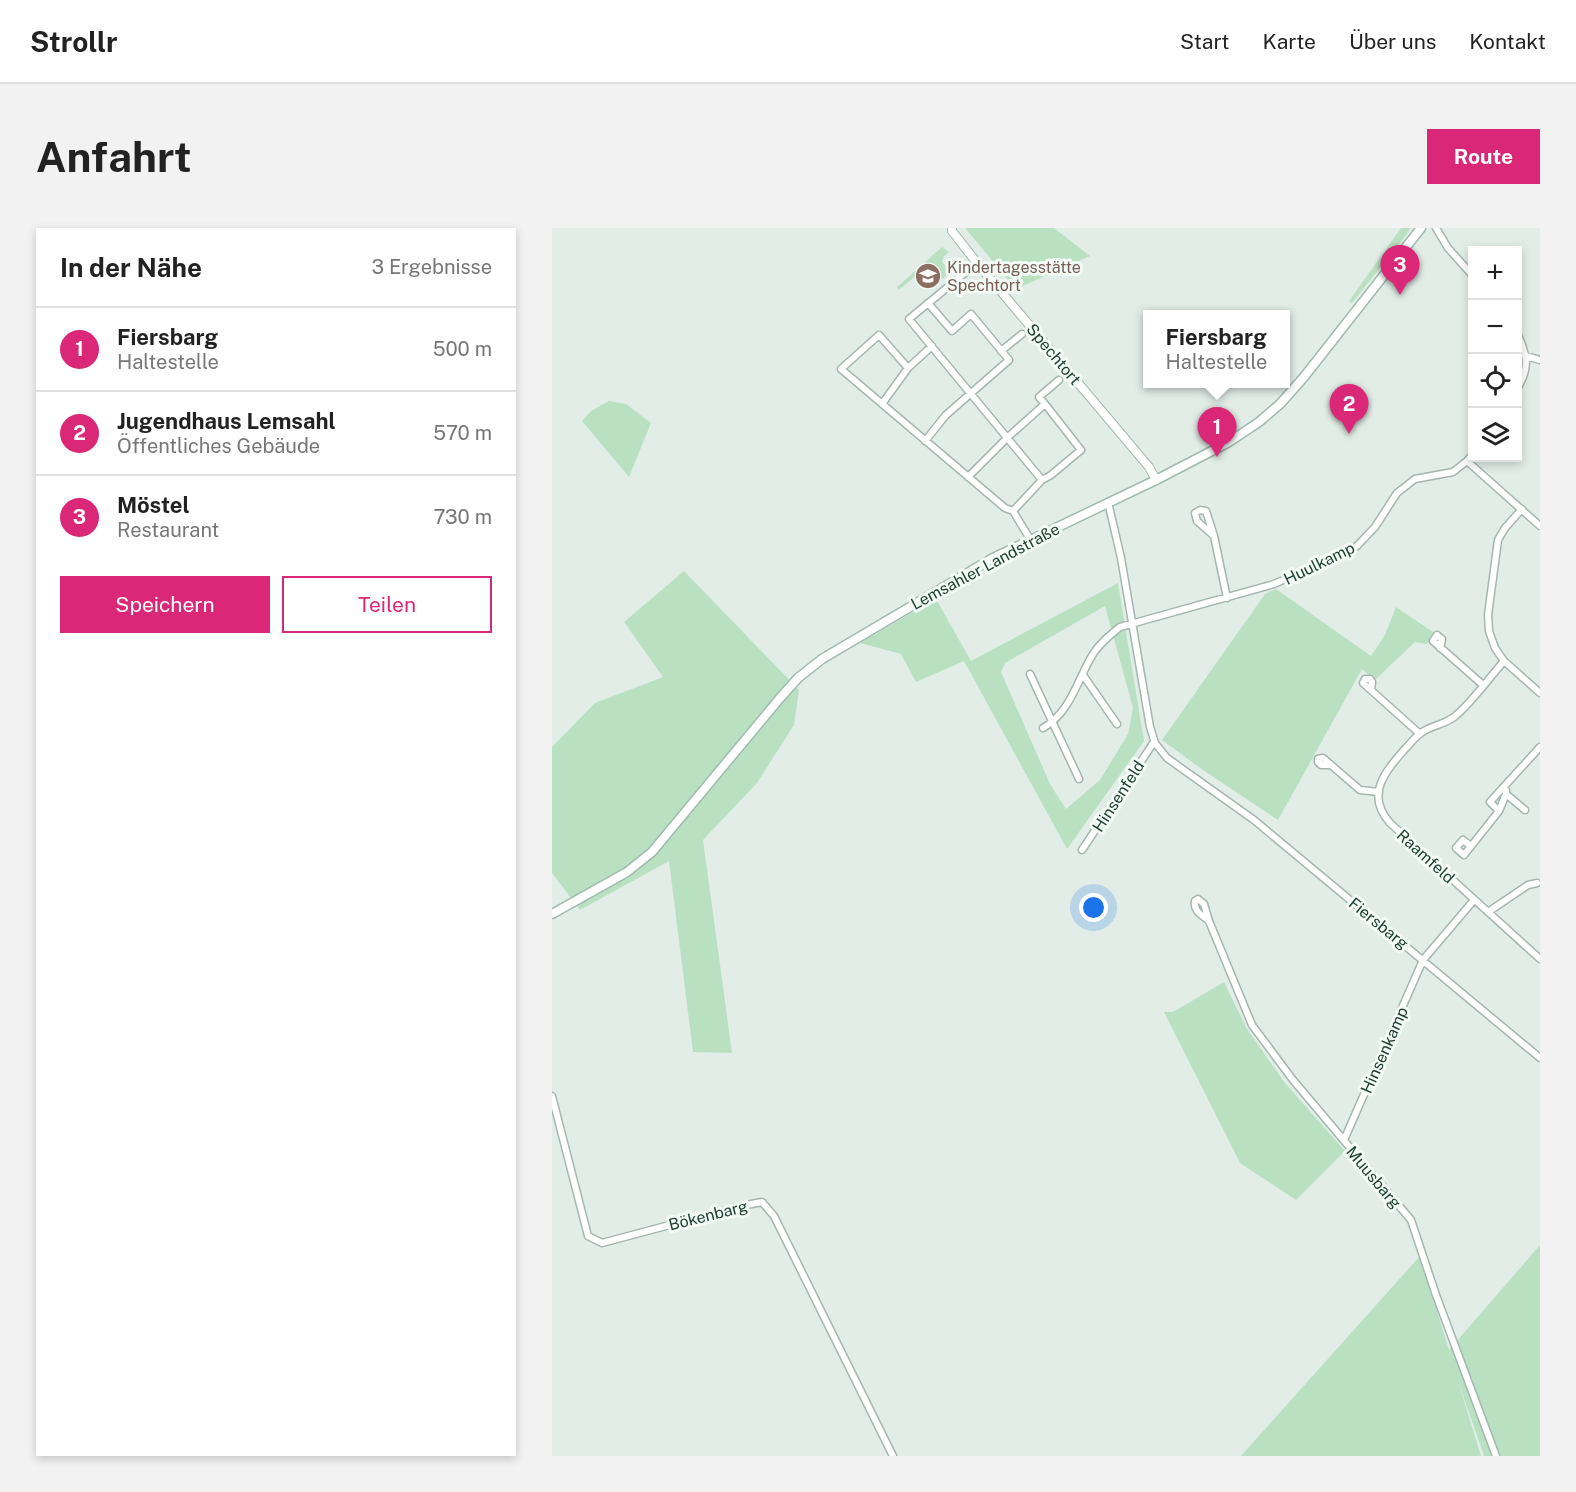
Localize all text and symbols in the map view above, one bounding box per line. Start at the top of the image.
text: Strollr [30,25,118,58]
text: Start [1180,29,1229,54]
text: Karte [1262,29,1316,54]
text: Über uns [1349,29,1436,54]
text: Kontakt [1469,29,1546,54]
button: Route [1427,129,1540,184]
text: Anfahrt [36,132,192,181]
pin: 3 [1380,245,1420,295]
map controls [1468,246,1522,462]
button: + [1468,246,1522,300]
text: In der Nähe [60,252,202,283]
text: 3 Ergebnisse [371,255,492,279]
place label: Kindertagesstätte Spechtort [947,258,1081,295]
school or university icon: Kindertagesstätte Spechtort [913,261,943,291]
button: − [1468,300,1522,354]
popup [1143,310,1290,388]
street label: Spechtort [1023,320,1085,389]
text: Fiersbarg [117,324,218,350]
text: Fiersbarg [1166,324,1267,350]
text: 1 [75,337,84,361]
text: 500 m [433,337,492,361]
text: Haltestelle [117,350,219,374]
text: Haltestelle [1166,350,1267,374]
button: locate [1468,354,1522,408]
pin: 2 [1330,384,1368,434]
text: Jugendhaus Lemsahl [117,408,336,434]
pin: 1 [1198,408,1236,457]
button: layers [1468,408,1522,462]
text: 2 [73,421,86,445]
text: 570 m [433,421,492,445]
text: Öffentliches Gebäude [117,434,320,458]
text: Möstel [117,492,190,518]
text: 3 [73,505,86,529]
text: 730 m [434,505,492,529]
text: Restaurant [117,518,219,542]
street label: Lemsahler Landstraße [908,519,1063,614]
street label: Huulkamp [1281,538,1358,589]
button: Speichern [60,576,270,633]
button: Teilen [282,576,492,633]
street label: Hinsenfeld [1088,757,1148,835]
street label: Raamfeld [1393,825,1458,887]
your location [1079,893,1108,922]
street label: Fiersbarg [1345,894,1412,953]
street label: Hinsenkamp [1357,1004,1412,1096]
street label: Muusbarg [1342,1142,1405,1212]
street label: Bökenbarg [667,1196,750,1234]

